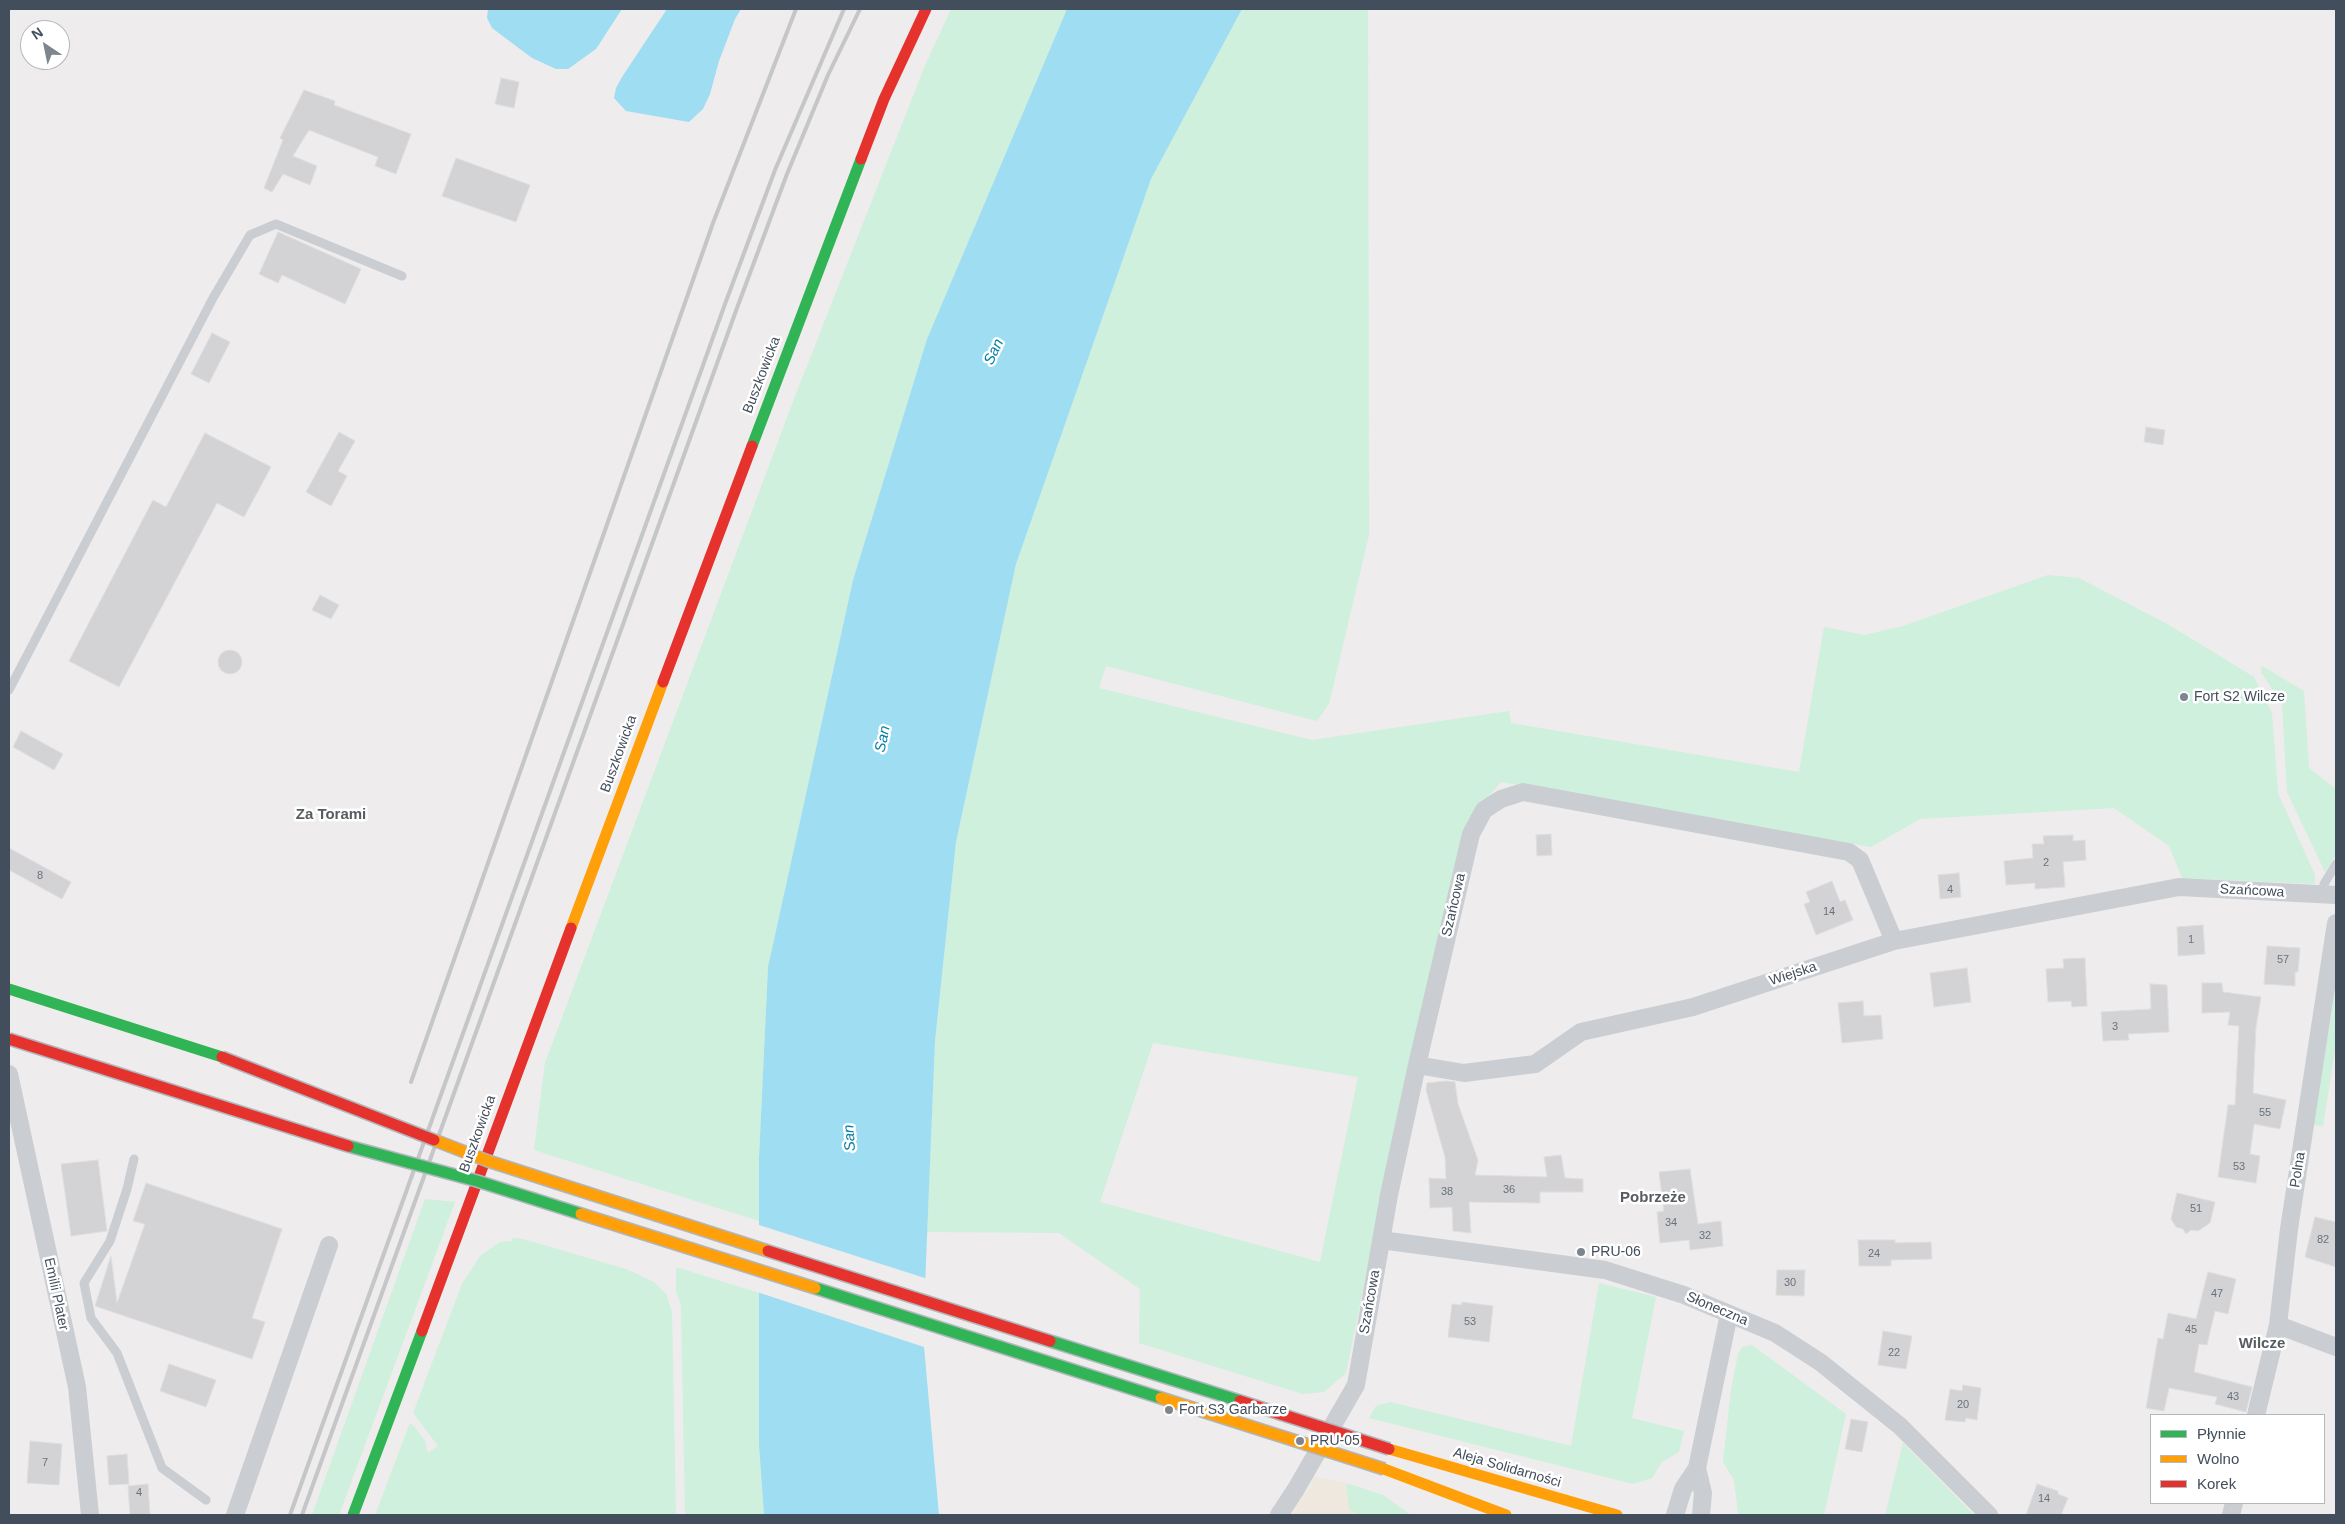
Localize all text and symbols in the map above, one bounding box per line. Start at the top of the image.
north arrow [20,20,70,70]
text: N [29,24,46,43]
street label: Buszkowicka [740,334,784,416]
water label: San [980,336,1008,368]
place label: Fort S2 Wilcze [2194,689,2285,705]
marker: Fort S2 Wilcze [2178,691,2190,703]
street label: Buszkowicka [597,713,641,795]
water label: San [871,724,895,754]
district label: Za Torami [296,806,366,824]
house number: 2 [2043,856,2049,870]
house number: 8 [37,869,43,883]
street label: Szańcowa [1439,872,1469,938]
street label: Szańcowa [2219,881,2285,901]
house number: 4 [1947,883,1953,897]
house number: 14 [1823,905,1835,919]
house number: 1 [2188,933,2194,947]
house number: 57 [2277,953,2289,967]
street label: Wiejska [1767,958,1819,990]
house number: 3 [2112,1020,2118,1034]
street label: Buszkowicka [456,1093,500,1175]
house number: 55 [2259,1106,2271,1120]
water label: San [840,1124,860,1152]
street label: Polna [2287,1151,2309,1189]
house number: 53 [2233,1160,2245,1174]
house number: 36 [1503,1183,1515,1197]
house number: 38 [1441,1185,1453,1199]
district label: Pobrzeże [1620,1189,1686,1207]
house number: 51 [2190,1202,2202,1216]
house number: 34 [1665,1216,1677,1230]
house number: 32 [1699,1229,1711,1243]
house number: 82 [2317,1233,2329,1247]
place label: PRU-06 [1591,1244,1641,1260]
marker: PRU-06 [1575,1246,1587,1258]
house number: 24 [1868,1247,1880,1261]
street label: Emilii Plater [40,1256,72,1332]
street label: Szańcowa [1356,1269,1384,1335]
house number: 30 [1784,1276,1796,1290]
house number: 47 [2211,1287,2223,1301]
street label: Słoneczna [1684,1288,1750,1330]
house number: 53 [1464,1315,1476,1329]
house number: 45 [2185,1323,2197,1337]
district label: Wilcze [2239,1335,2285,1353]
house number: 22 [1888,1346,1900,1360]
house number: 43 [2227,1390,2239,1404]
house number: 20 [1957,1398,1969,1412]
place label: Fort S3 Garbarze [1179,1402,1287,1418]
marker: Fort S3 Garbarze [1163,1404,1175,1416]
legend [2150,1414,2325,1504]
text: Płynnie [2197,1425,2246,1442]
place label: PRU-05 [1310,1433,1360,1449]
marker: PRU-05 [1294,1435,1306,1447]
street label: Aleja Solidarności [1451,1445,1563,1491]
text: Wolno [2197,1450,2239,1467]
house number: 7 [42,1456,48,1470]
text: Korek [2197,1475,2236,1492]
house number: 4 [136,1486,142,1500]
house number: 14 [2038,1492,2050,1506]

